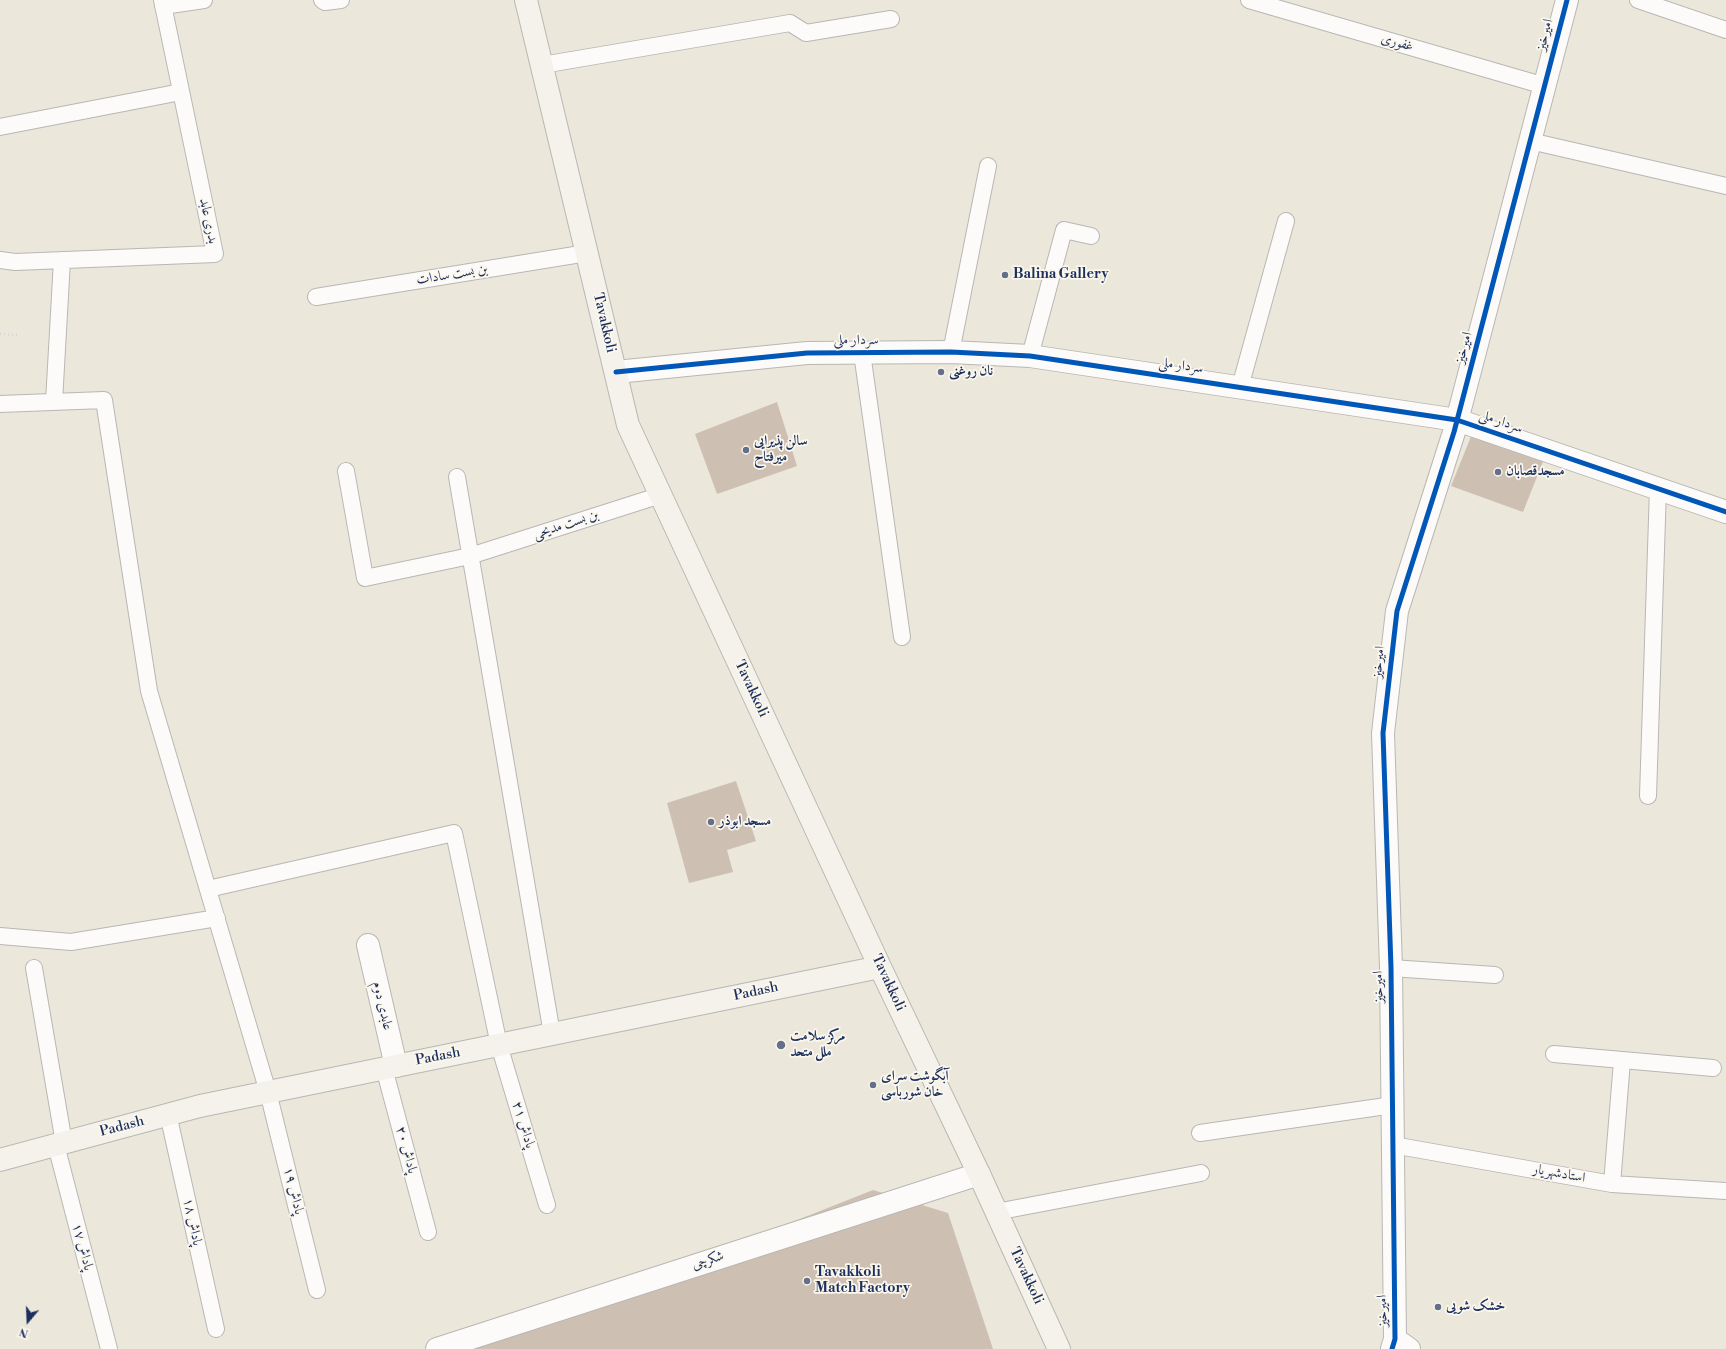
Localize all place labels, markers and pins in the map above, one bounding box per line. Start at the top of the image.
place label: Balina Gallery [1013,267,1108,283]
marker: Balina Gallery [1000,270,1010,280]
place label: نان روغنی [949,364,993,380]
marker: نان روغنی [936,367,946,377]
place label: سالن پذیرایی میرفتاح [754,434,808,466]
marker: سالن پذیرایی میرفتاح [741,445,751,455]
place label: مسجدقصابان [1506,464,1565,480]
marker: مسجدقصابان [1493,467,1503,477]
place label: مسجد ابوذر [719,814,771,830]
marker: مسجد ابوذر [706,817,716,827]
place label: مرکز سلامت ملل متحد [790,1029,845,1062]
marker: مرکز سلامت ملل متحد [775,1039,787,1051]
place label: آبگوشت سرای خان شورباسی [881,1069,949,1102]
marker: آبگوشت سرای خان شورباسی [868,1080,878,1090]
place label: Tavakkoli Match Factory [815,1265,910,1298]
marker: Tavakkoli Match Factory [802,1276,812,1286]
place label: خشک شویی [1446,1299,1505,1315]
marker: خشک شویی [1433,1302,1443,1312]

